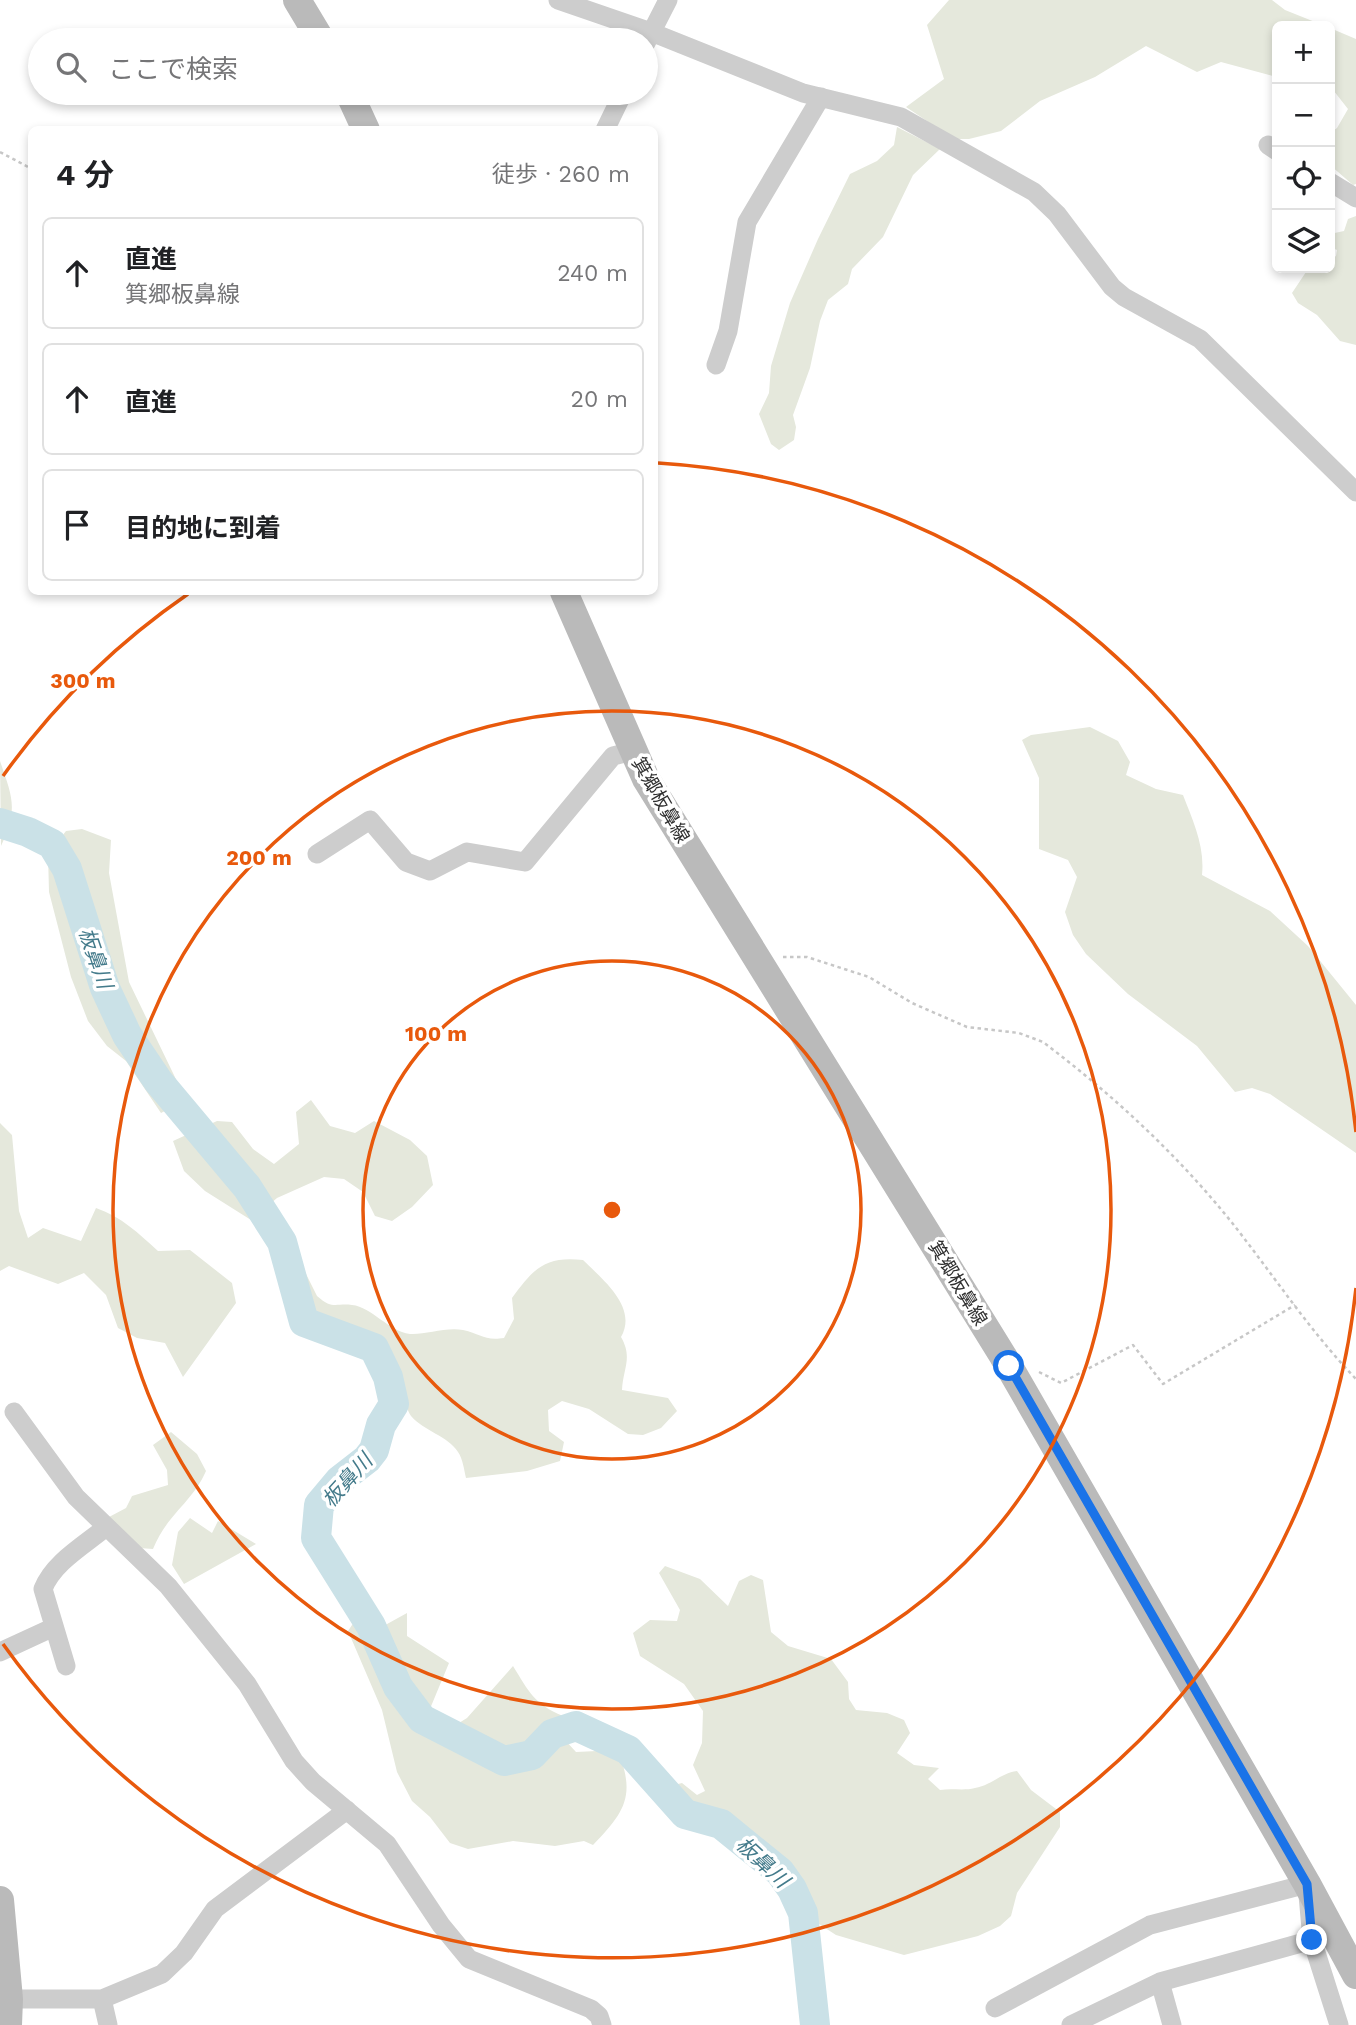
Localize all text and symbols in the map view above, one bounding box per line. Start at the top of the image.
map controls [1272,21,1335,273]
button: + [1272,21,1335,84]
search box [28,28,658,105]
icon: search [52,48,90,86]
text: ここで検索 [108,54,238,84]
button: − [1272,84,1335,147]
button: locate [1272,147,1335,210]
text: 4 分 [56,157,114,192]
text: 徒歩 · 260 m [492,161,630,188]
button: layers [1272,210,1335,273]
text: 直進 [125,244,177,274]
icon: ahead [58,254,96,292]
text: 240 m [557,260,628,287]
text: 箕郷板鼻線 [125,281,240,308]
icon: ahead [58,380,96,418]
text: 20 m [571,386,628,413]
text: 直進 [125,387,177,417]
icon: arrive [58,506,96,544]
text: 目的地に到着 [125,513,281,543]
text: 300 m [50,668,116,693]
street label: 箕郷板鼻線 [627,753,695,847]
text: 200 m [226,845,292,870]
water label: 板鼻川 [74,924,119,994]
text: 100 m [405,1021,467,1046]
centre of rings [600,1198,624,1222]
street label: 箕郷板鼻線 [924,1236,992,1330]
route start [993,1350,1024,1381]
water label: 板鼻川 [317,1447,379,1512]
water label: 板鼻川 [731,1831,796,1894]
route end [1296,1924,1327,1955]

